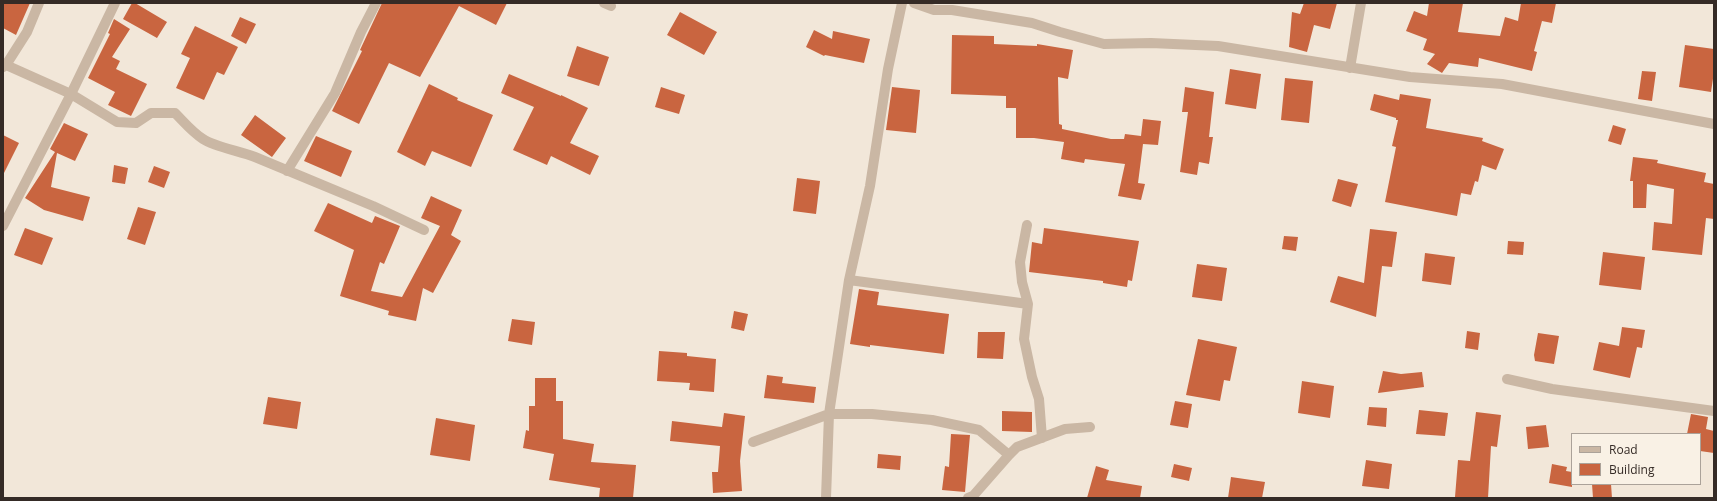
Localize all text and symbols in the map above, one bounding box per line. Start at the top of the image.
legend [1571,433,1701,485]
text: Road [1609,441,1638,458]
text: Building [1609,461,1654,478]

